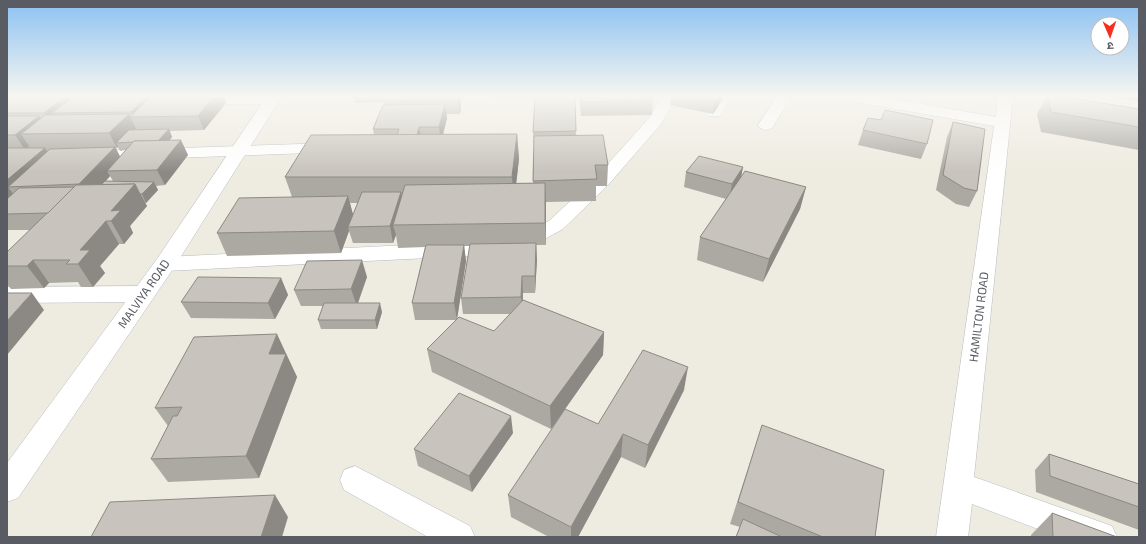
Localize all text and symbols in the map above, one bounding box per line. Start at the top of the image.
north arrow [1090,16,1130,56]
text: उ [1106,40,1114,53]
street label: MALVIYA ROAD [114,256,172,330]
street label: HAMILTON ROAD [966,271,990,363]

